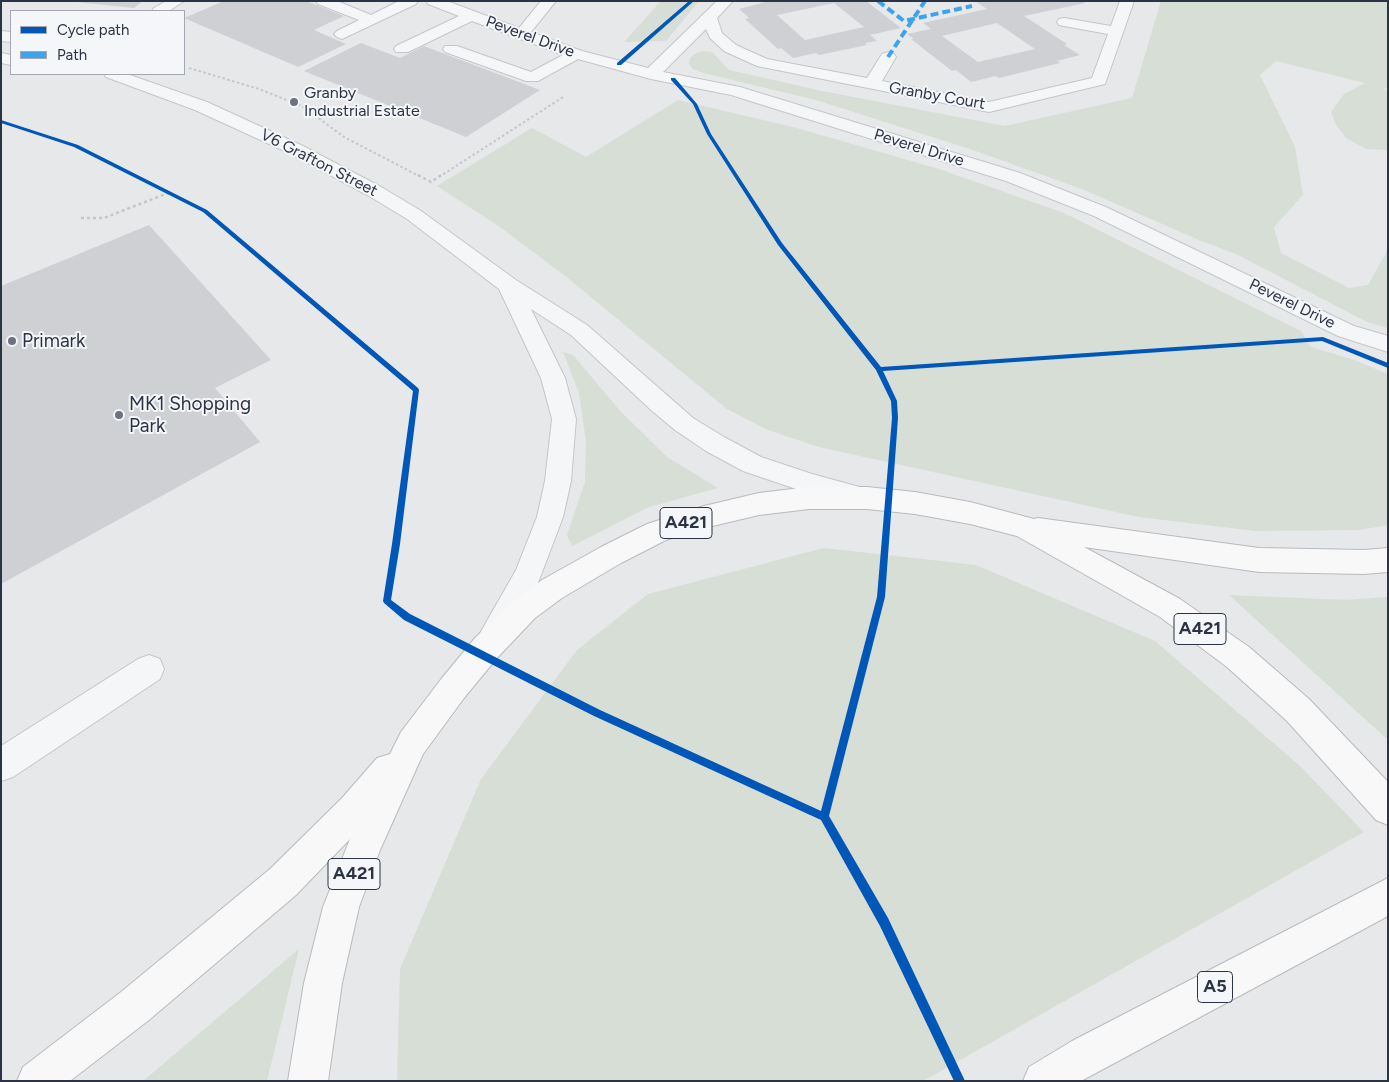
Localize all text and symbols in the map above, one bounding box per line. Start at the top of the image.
legend [10,10,185,75]
street label: Peverel Drive [483,12,577,62]
text: Cycle path [57,21,129,39]
text: Path [57,46,87,64]
street label: Granby Court [887,78,987,114]
place label: Granby Industrial Estate [304,83,420,121]
marker: Granby Industrial Estate [288,96,300,108]
street label: V6 Grafton Street [257,125,381,201]
street label: Peverel Drive [872,125,966,171]
street label: Peverel Drive [1246,275,1338,333]
place label: Primark [22,330,85,352]
marker: Primark [6,335,18,347]
place label: MK1 Shopping Park [129,393,251,437]
marker: MK1 Shopping Park [113,409,125,421]
road number: A421 [660,508,712,538]
road number: A421 [1174,614,1226,644]
road number: A421 [328,859,380,890]
road number: A5 [1198,972,1232,1002]

